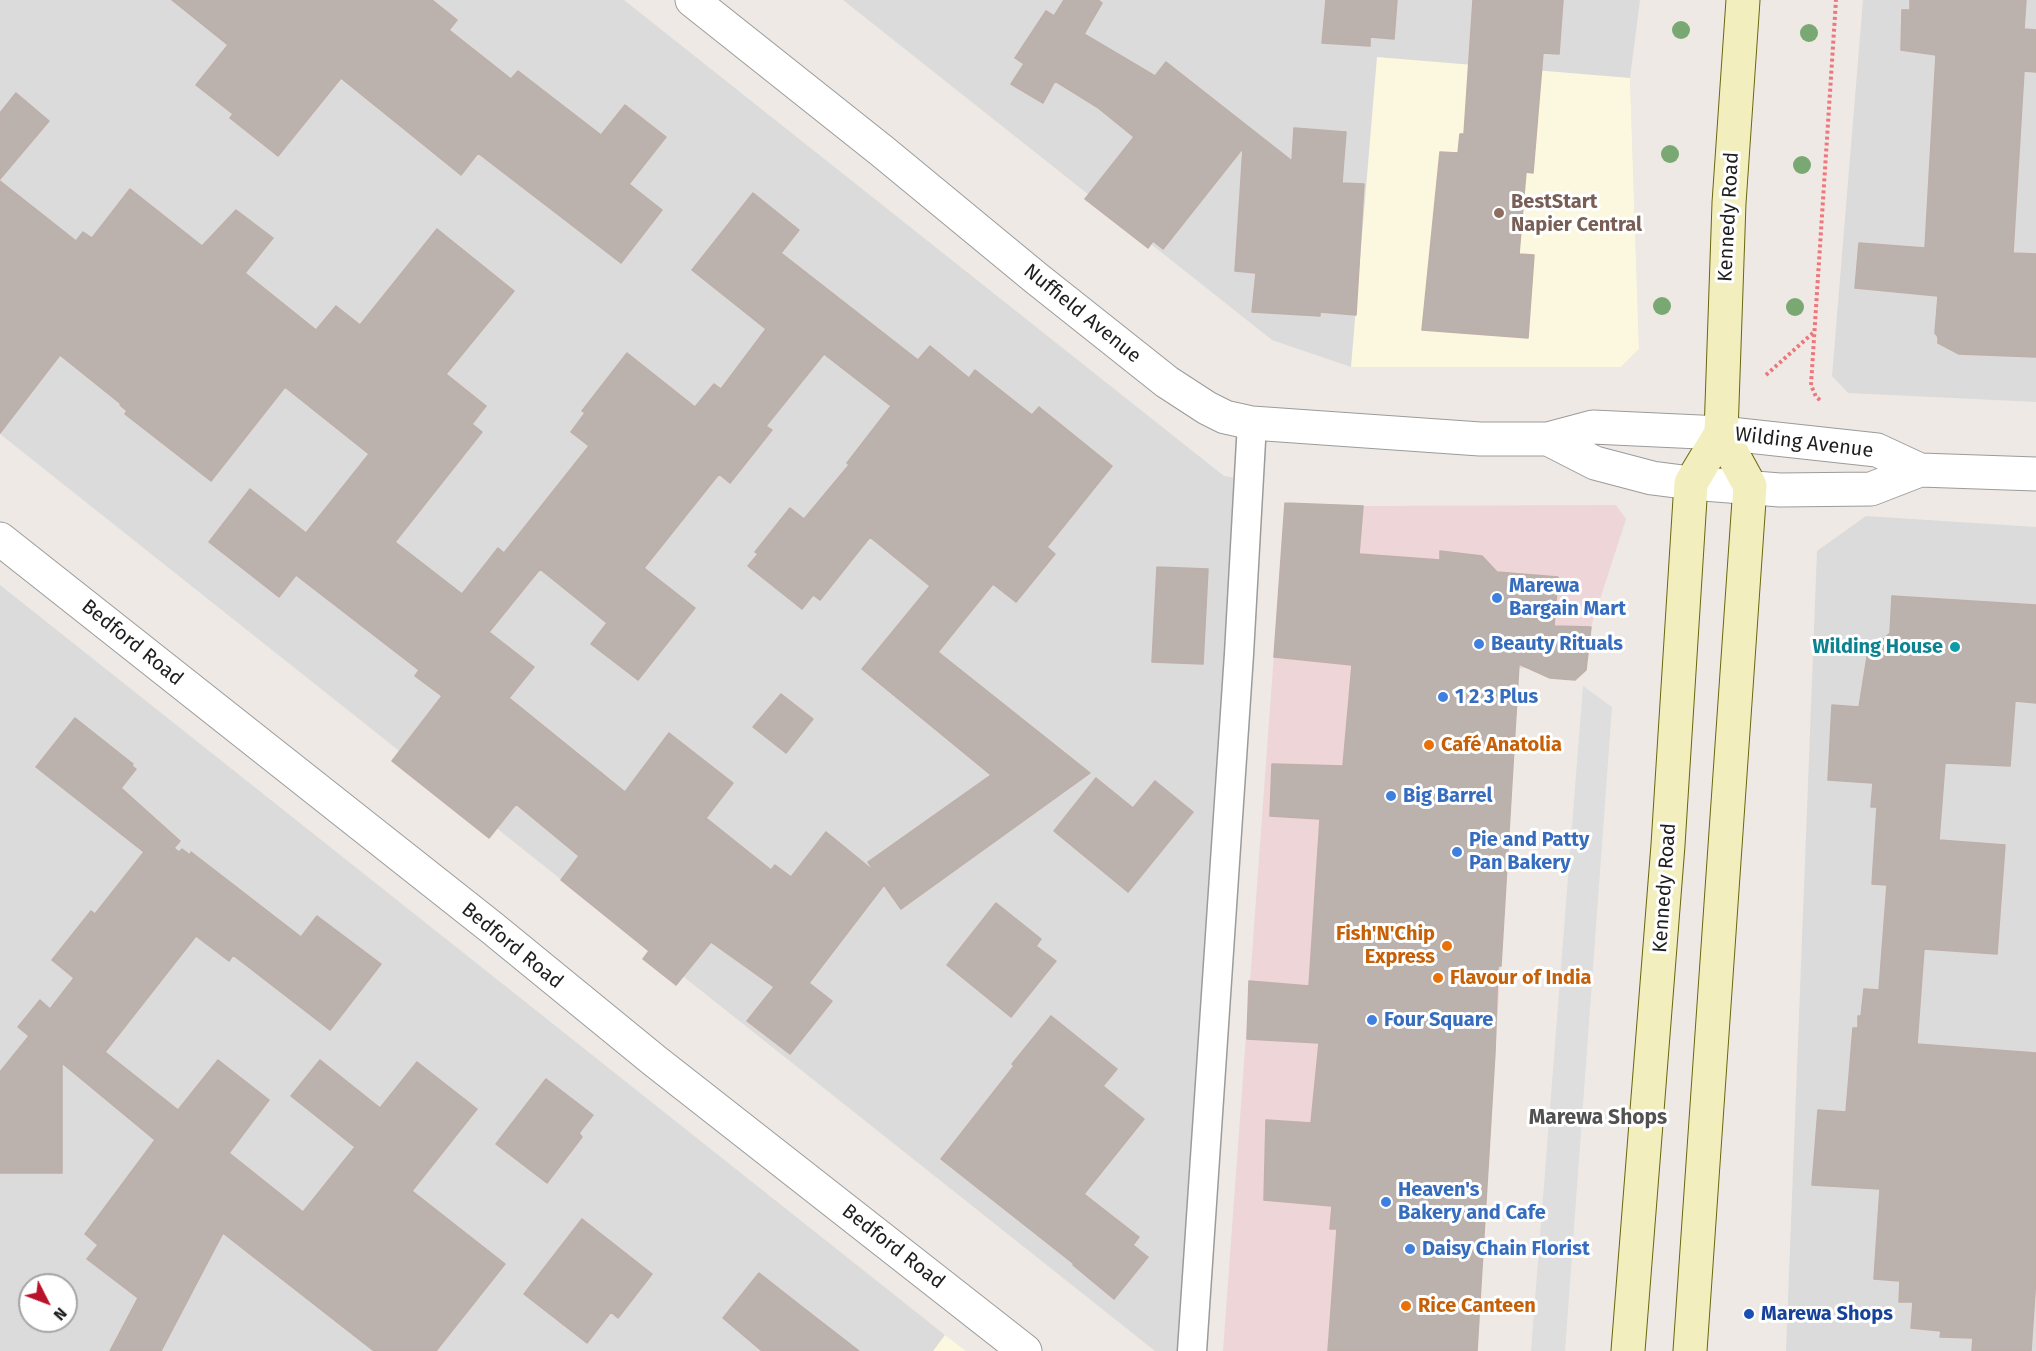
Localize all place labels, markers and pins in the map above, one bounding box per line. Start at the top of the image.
place label: BestStart Napier Central [1511,190,1642,237]
marker: BestStart Napier Central [1492,206,1506,220]
place label: Marewa Bargain Mart [1509,574,1626,621]
marker: Marewa Bargain Mart [1490,591,1504,605]
place label: Beauty Rituals [1491,632,1623,656]
place label: Wilding House [1813,635,1943,659]
marker: Beauty Rituals [1472,637,1486,651]
marker: Wilding House [1948,640,1962,654]
place label: 1 2 3 Plus [1455,685,1538,709]
marker: 1 2 3 Plus [1436,690,1450,704]
place label: Café Anatolia [1441,733,1562,757]
marker: Café Anatolia [1422,738,1436,752]
place label: Big Barrel [1403,784,1492,808]
marker: Big Barrel [1384,789,1398,803]
place label: Pie and Patty Pan Bakery [1469,828,1589,875]
marker: Pie and Patty Pan Bakery [1450,845,1464,859]
place label: Fish'N'Chip Express [1336,922,1435,969]
marker: Fish'N'Chip Express [1440,939,1454,953]
place label: Flavour of India [1450,966,1592,990]
marker: Flavour of India [1431,971,1445,985]
place label: Four Square [1384,1008,1493,1032]
marker: Four Square [1365,1013,1379,1027]
place label: Heaven's Bakery and Cafe [1398,1178,1546,1225]
marker: Heaven's Bakery and Cafe [1379,1195,1393,1209]
place label: Daisy Chain Florist [1422,1237,1590,1261]
marker: Daisy Chain Florist [1403,1242,1417,1256]
place label: Rice Canteen [1418,1294,1536,1318]
marker: Rice Canteen [1399,1299,1413,1313]
place label: Marewa Shops [1761,1302,1893,1326]
marker: Marewa Shops [1742,1307,1756,1321]

